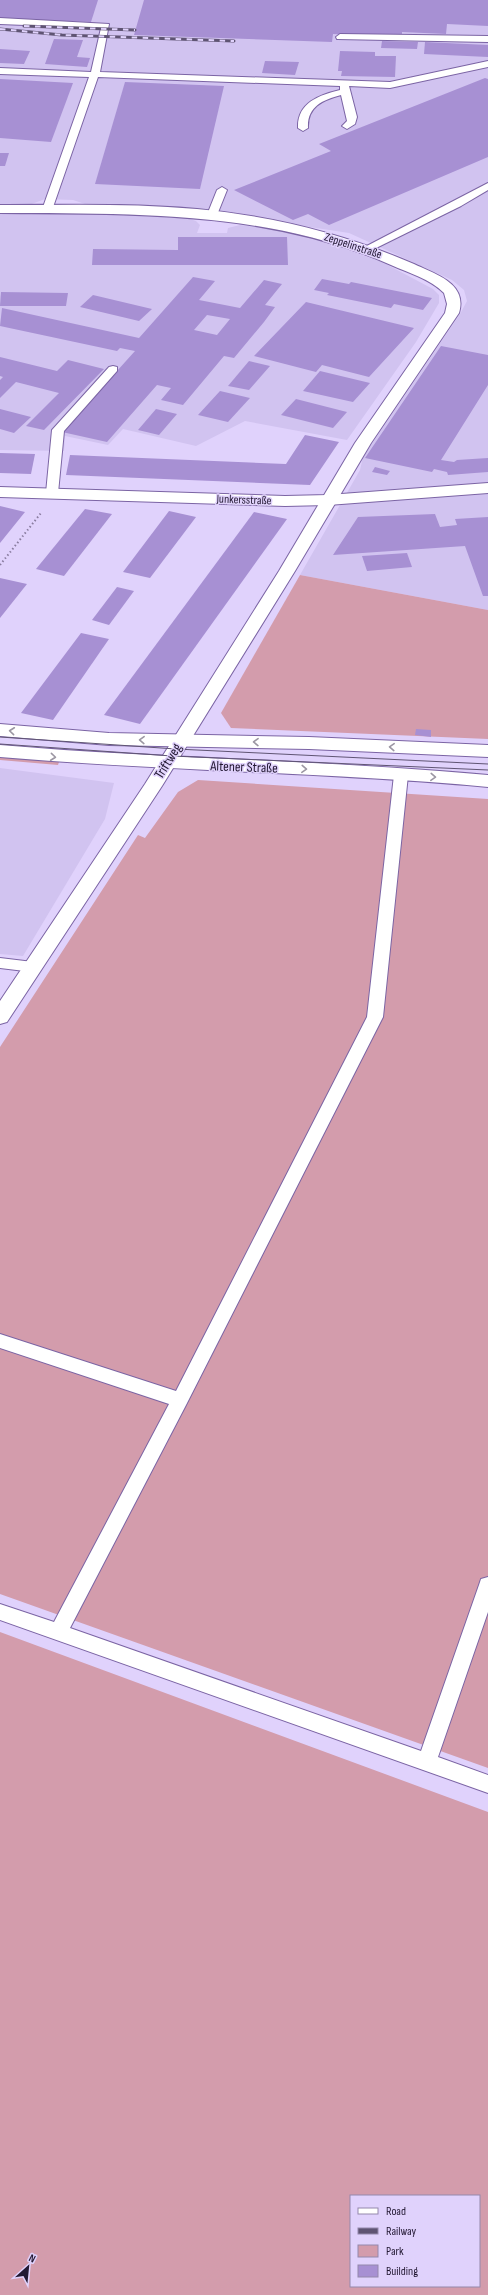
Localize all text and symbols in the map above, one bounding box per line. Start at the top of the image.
street label: Zeppelinstraße [322,230,384,262]
street label: Junkersstraße [215,492,272,508]
one-way arrow [9,727,15,736]
one-way arrow [139,736,145,744]
one-way arrow [253,738,259,747]
street label: Triftweg [151,740,186,782]
one-way arrow [389,743,395,751]
one-way arrow [50,752,56,761]
street label: Altener Straße [209,757,278,777]
one-way arrow [301,765,307,774]
one-way arrow [430,772,436,781]
legend [350,2195,480,2287]
text: Road [386,2204,406,2219]
text: Railway [386,2224,417,2239]
text: Park [386,2244,404,2259]
north arrow [8,2247,48,2287]
text: N [27,2251,38,2266]
text: Building [386,2264,418,2279]

